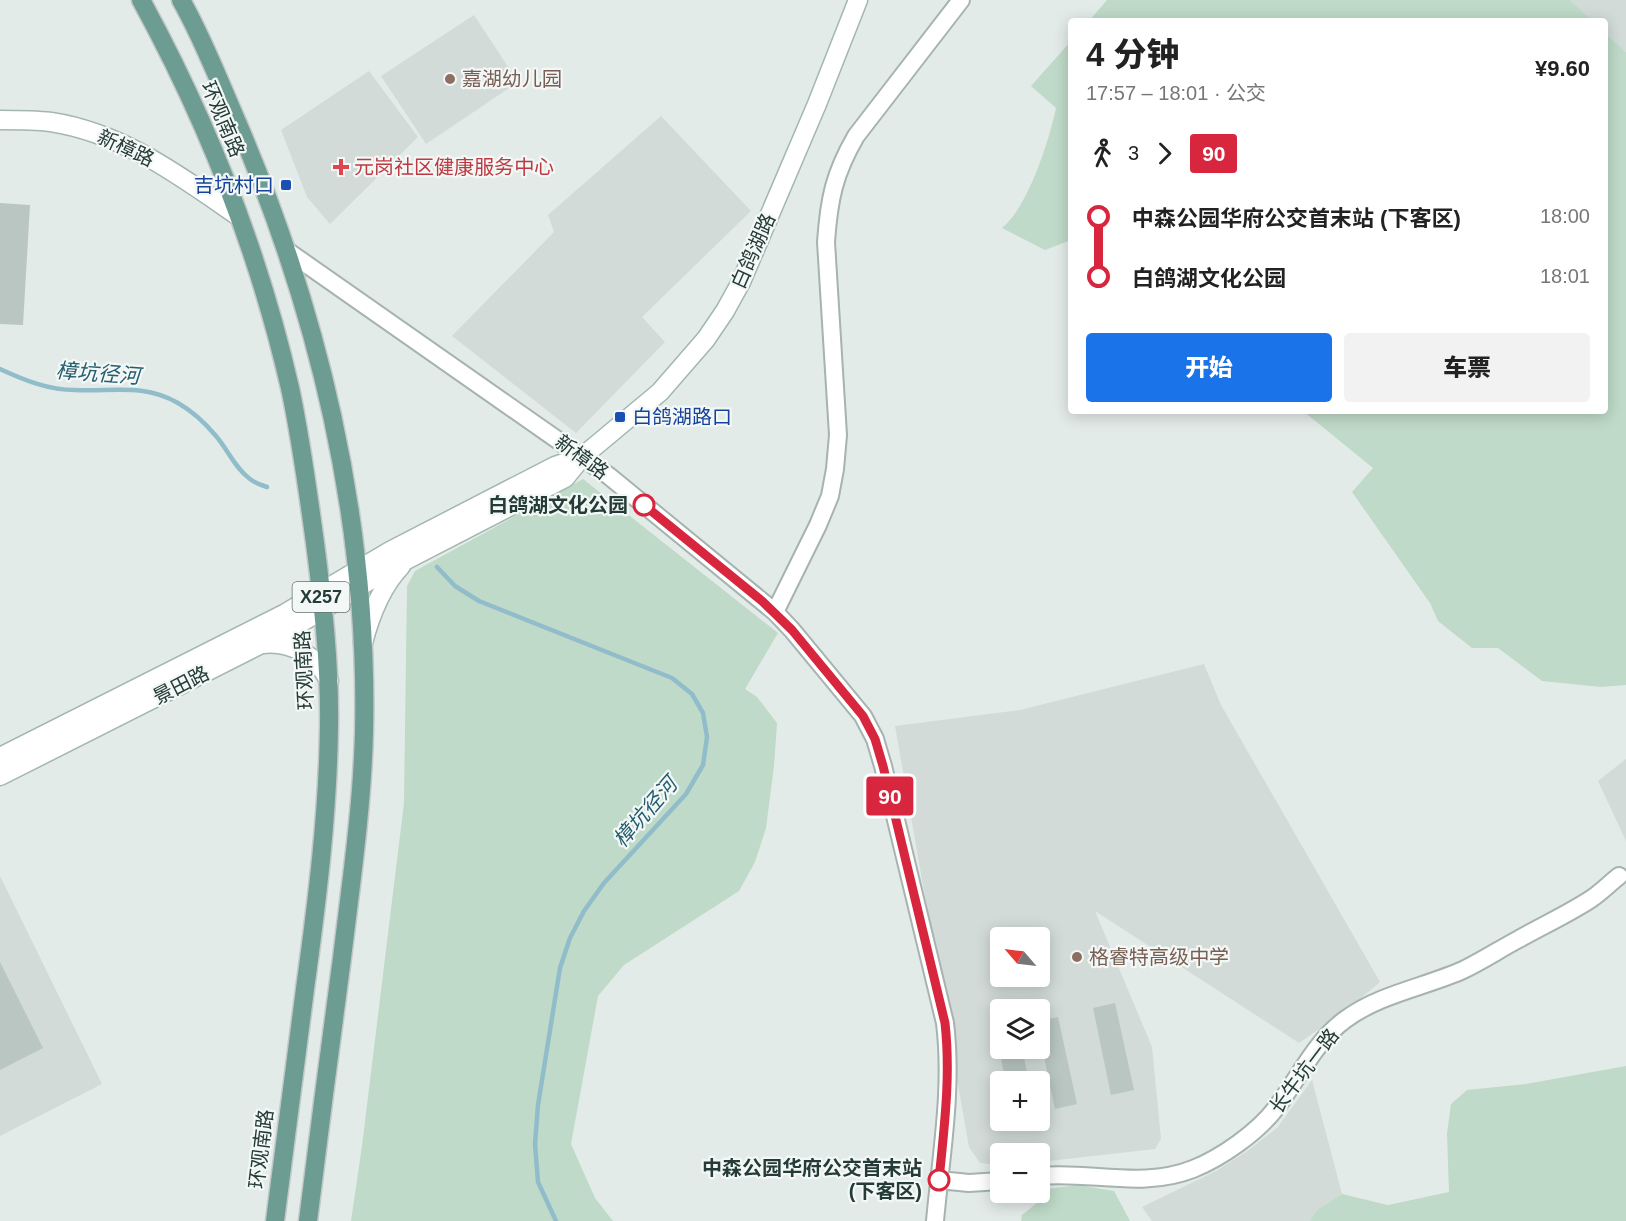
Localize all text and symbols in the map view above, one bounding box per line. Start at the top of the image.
text: 4 分钟 [1086,36,1180,73]
text: ¥9.60 [1535,56,1590,81]
place label: 嘉湖幼儿园 [462,68,562,90]
marker: 嘉湖幼儿园 [443,72,457,86]
street label: 环观南路 [197,78,249,160]
text: 17:57 – 18:01 · 公交 [1086,82,1266,104]
street label: 新樟路 [94,125,158,171]
icon: walk [1086,137,1119,170]
icon: forward [1148,137,1181,170]
text: 3 [1128,142,1139,164]
text: 90 [1202,142,1225,165]
place label: 元岗社区健康服务中心 [354,156,554,178]
marker: 元岗社区健康服务中心 [332,158,350,176]
place label: 吉坑村口 [194,174,274,196]
marker: 吉坑村口 [279,178,293,192]
text: 18:00 [1540,205,1590,227]
text: 中森公园华府公交首末站 (下客区) [1132,206,1461,231]
street label: 白鸽湖路 [727,210,779,292]
text: 18:01 [1540,265,1590,287]
text: 白鸽湖文化公园 [1132,266,1286,291]
button: 开始 [1086,333,1332,402]
button: 车票 [1344,333,1590,402]
water label: 樟坑径河 [55,359,145,388]
place label: 白鸽湖路口 [632,406,732,428]
marker: 白鸽湖路口 [613,410,627,424]
street label: 新樟路 [551,430,613,484]
place label: 白鸽湖文化公园 [488,494,628,516]
marker: 白鸽湖文化公园 [633,494,655,516]
road number: X257 [292,582,350,612]
street label: 环观南路 [291,629,317,711]
street label: 景田路 [149,662,213,708]
water label: 樟坑径河 [609,770,684,851]
line badge: 90 [863,776,917,816]
text: 90 [878,785,902,808]
north arrow [990,927,1050,987]
map controls [990,927,1050,1203]
place label: 格睿特高级中学 [1089,946,1229,968]
marker: 格睿特高级中学 [1070,950,1084,964]
button: layers [990,999,1050,1059]
street label: 长牛坑一路 [1265,1024,1343,1118]
button: + [990,1071,1050,1131]
street label: 环观南路 [245,1108,277,1190]
button: − [990,1143,1050,1203]
place label: 中森公园华府公交首末站 (下客区) [702,1157,922,1202]
marker: 中森公园华府公交首末站 (下客区) [928,1169,950,1191]

